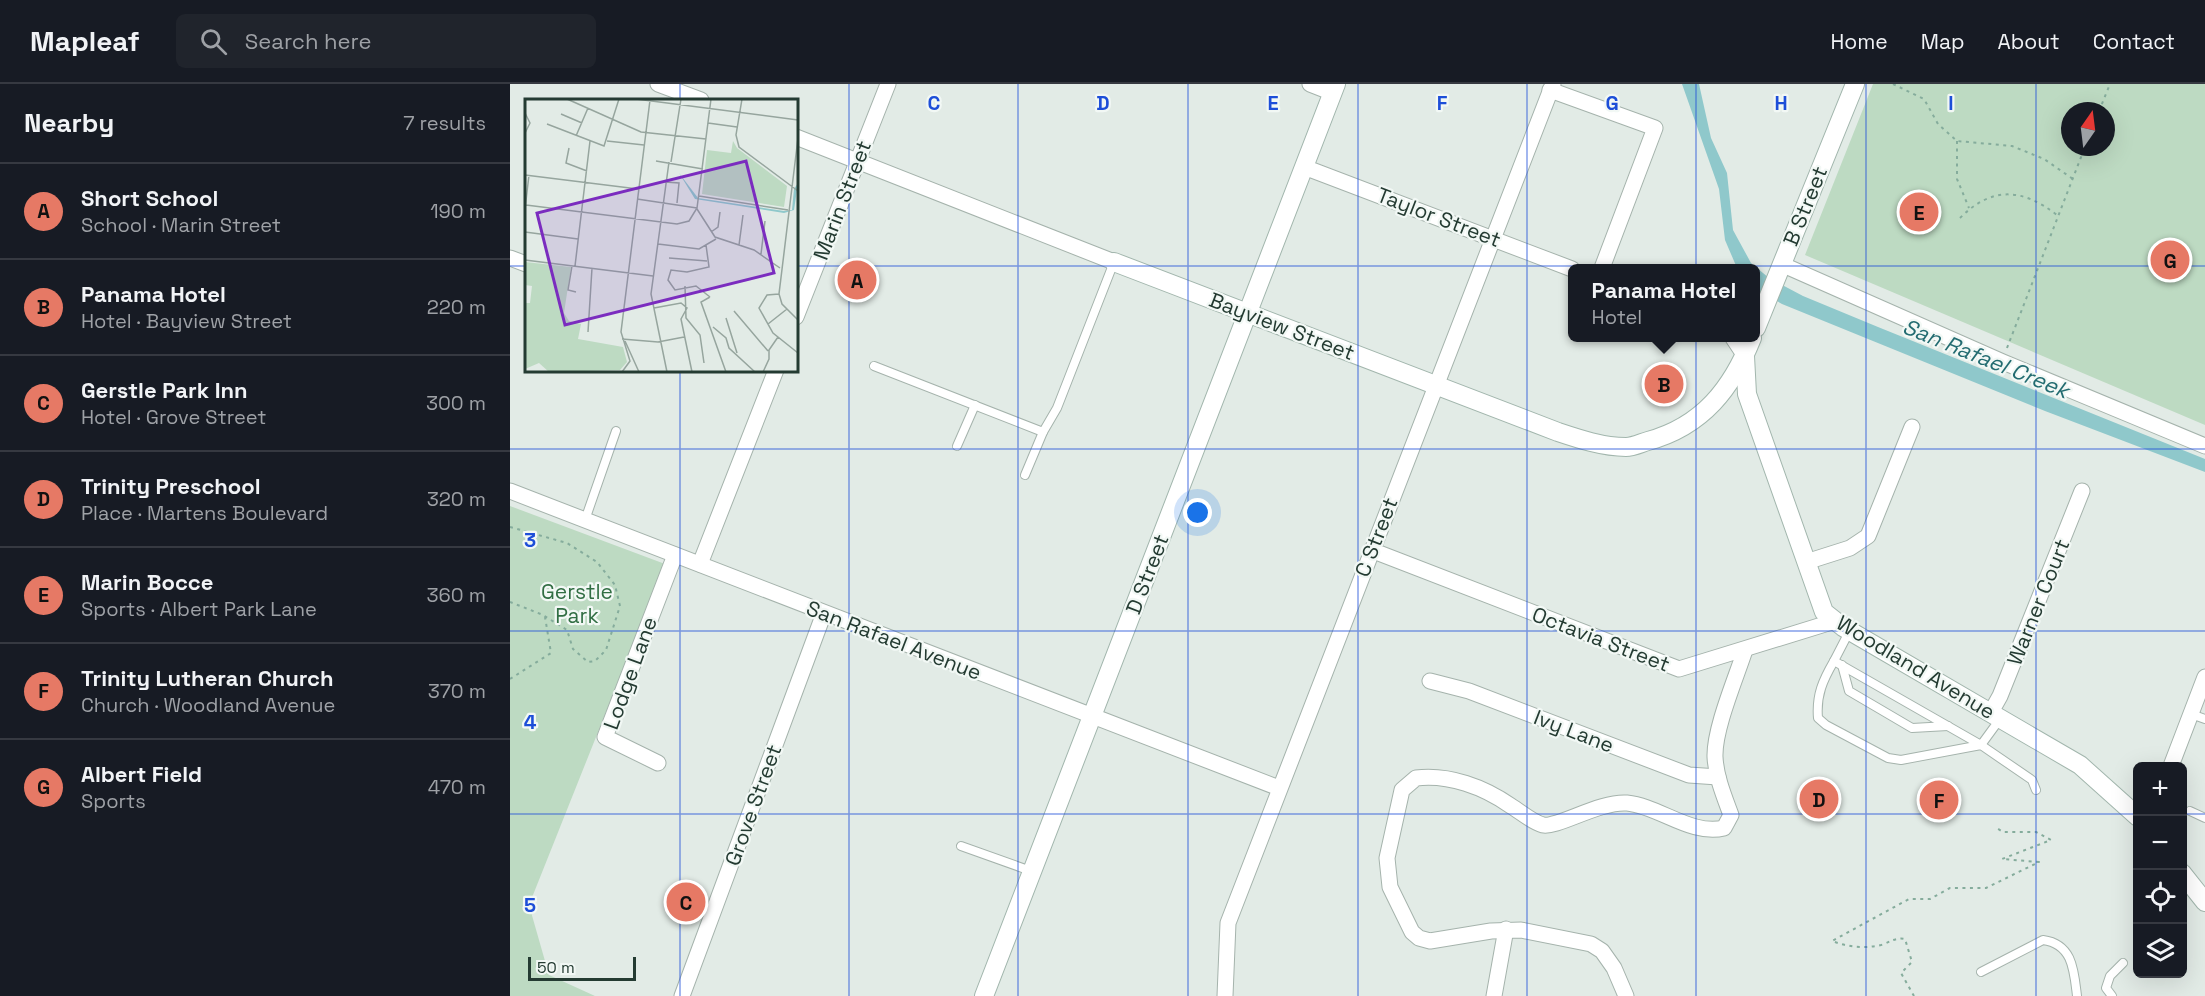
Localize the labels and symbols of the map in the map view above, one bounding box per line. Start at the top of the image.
text: C [928,90,941,116]
text: D [1096,90,1110,116]
text: E [1267,90,1279,116]
text: F [1437,90,1448,116]
text: G [1605,90,1619,116]
text: H [1774,90,1788,116]
text: I [1948,90,1954,116]
inset map [525,99,798,372]
north arrow [2061,102,2115,156]
street label: Marin Street [807,136,877,264]
street label: B Street [1777,162,1833,250]
street label: Taylor Street [1373,181,1505,253]
pin: E [1900,190,1938,234]
pin: G [2150,238,2190,282]
pin: A [838,258,876,302]
street label: Bayview Street [1205,286,1359,366]
water label: San Rafael Creek [1899,312,2075,405]
pin: B [1644,362,1684,406]
street label: C Street [1349,493,1403,581]
your location [1183,498,1212,527]
text: 3 [524,527,536,553]
street label: D Street [1119,530,1175,618]
street label: Warner Court [2000,535,2076,669]
park label: Gerstle Park [541,578,613,629]
street label: San Rafael Avenue [803,594,985,686]
street label: Octavia Street [1528,600,1674,678]
street label: Woodland Avenue [1832,609,2000,725]
street label: Lodge Lane [597,613,663,733]
street label: Ivy Lane [1530,703,1618,759]
text: 4 [524,709,537,735]
street label: Grove Street [719,741,787,869]
pin: D [1800,776,1838,822]
pin: F [1920,778,1958,822]
pin: C [666,880,705,924]
text: 5 [524,892,536,918]
scale bar [528,954,636,982]

